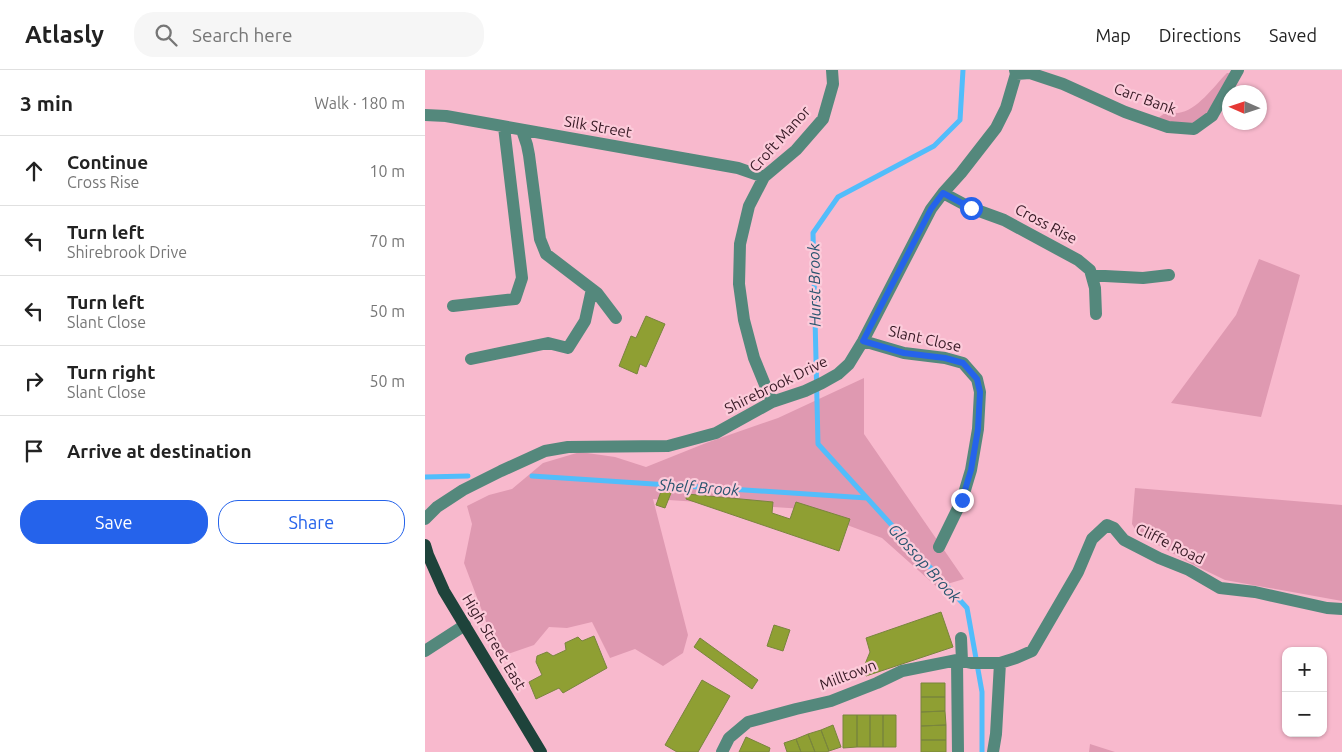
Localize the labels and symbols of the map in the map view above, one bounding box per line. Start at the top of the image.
street label: Carr Bank [1112,79,1179,118]
north arrow [1222,85,1267,130]
street label: Croft Manor [746,102,814,175]
street label: Silk Street [563,112,633,141]
route start [960,197,983,220]
street label: Cross Rise [1012,200,1080,247]
water label: Hurst Brook [804,242,824,327]
street label: Slant Close [887,322,963,355]
street label: Shirebrook Drive [721,352,830,417]
water label: Shelf Brook [657,475,741,499]
route end [951,489,974,512]
water label: Glossop Brook [885,520,965,607]
street label: Cliffe Road [1133,520,1207,568]
street label: High Street East [459,591,530,693]
street label: Milltown [817,656,879,693]

